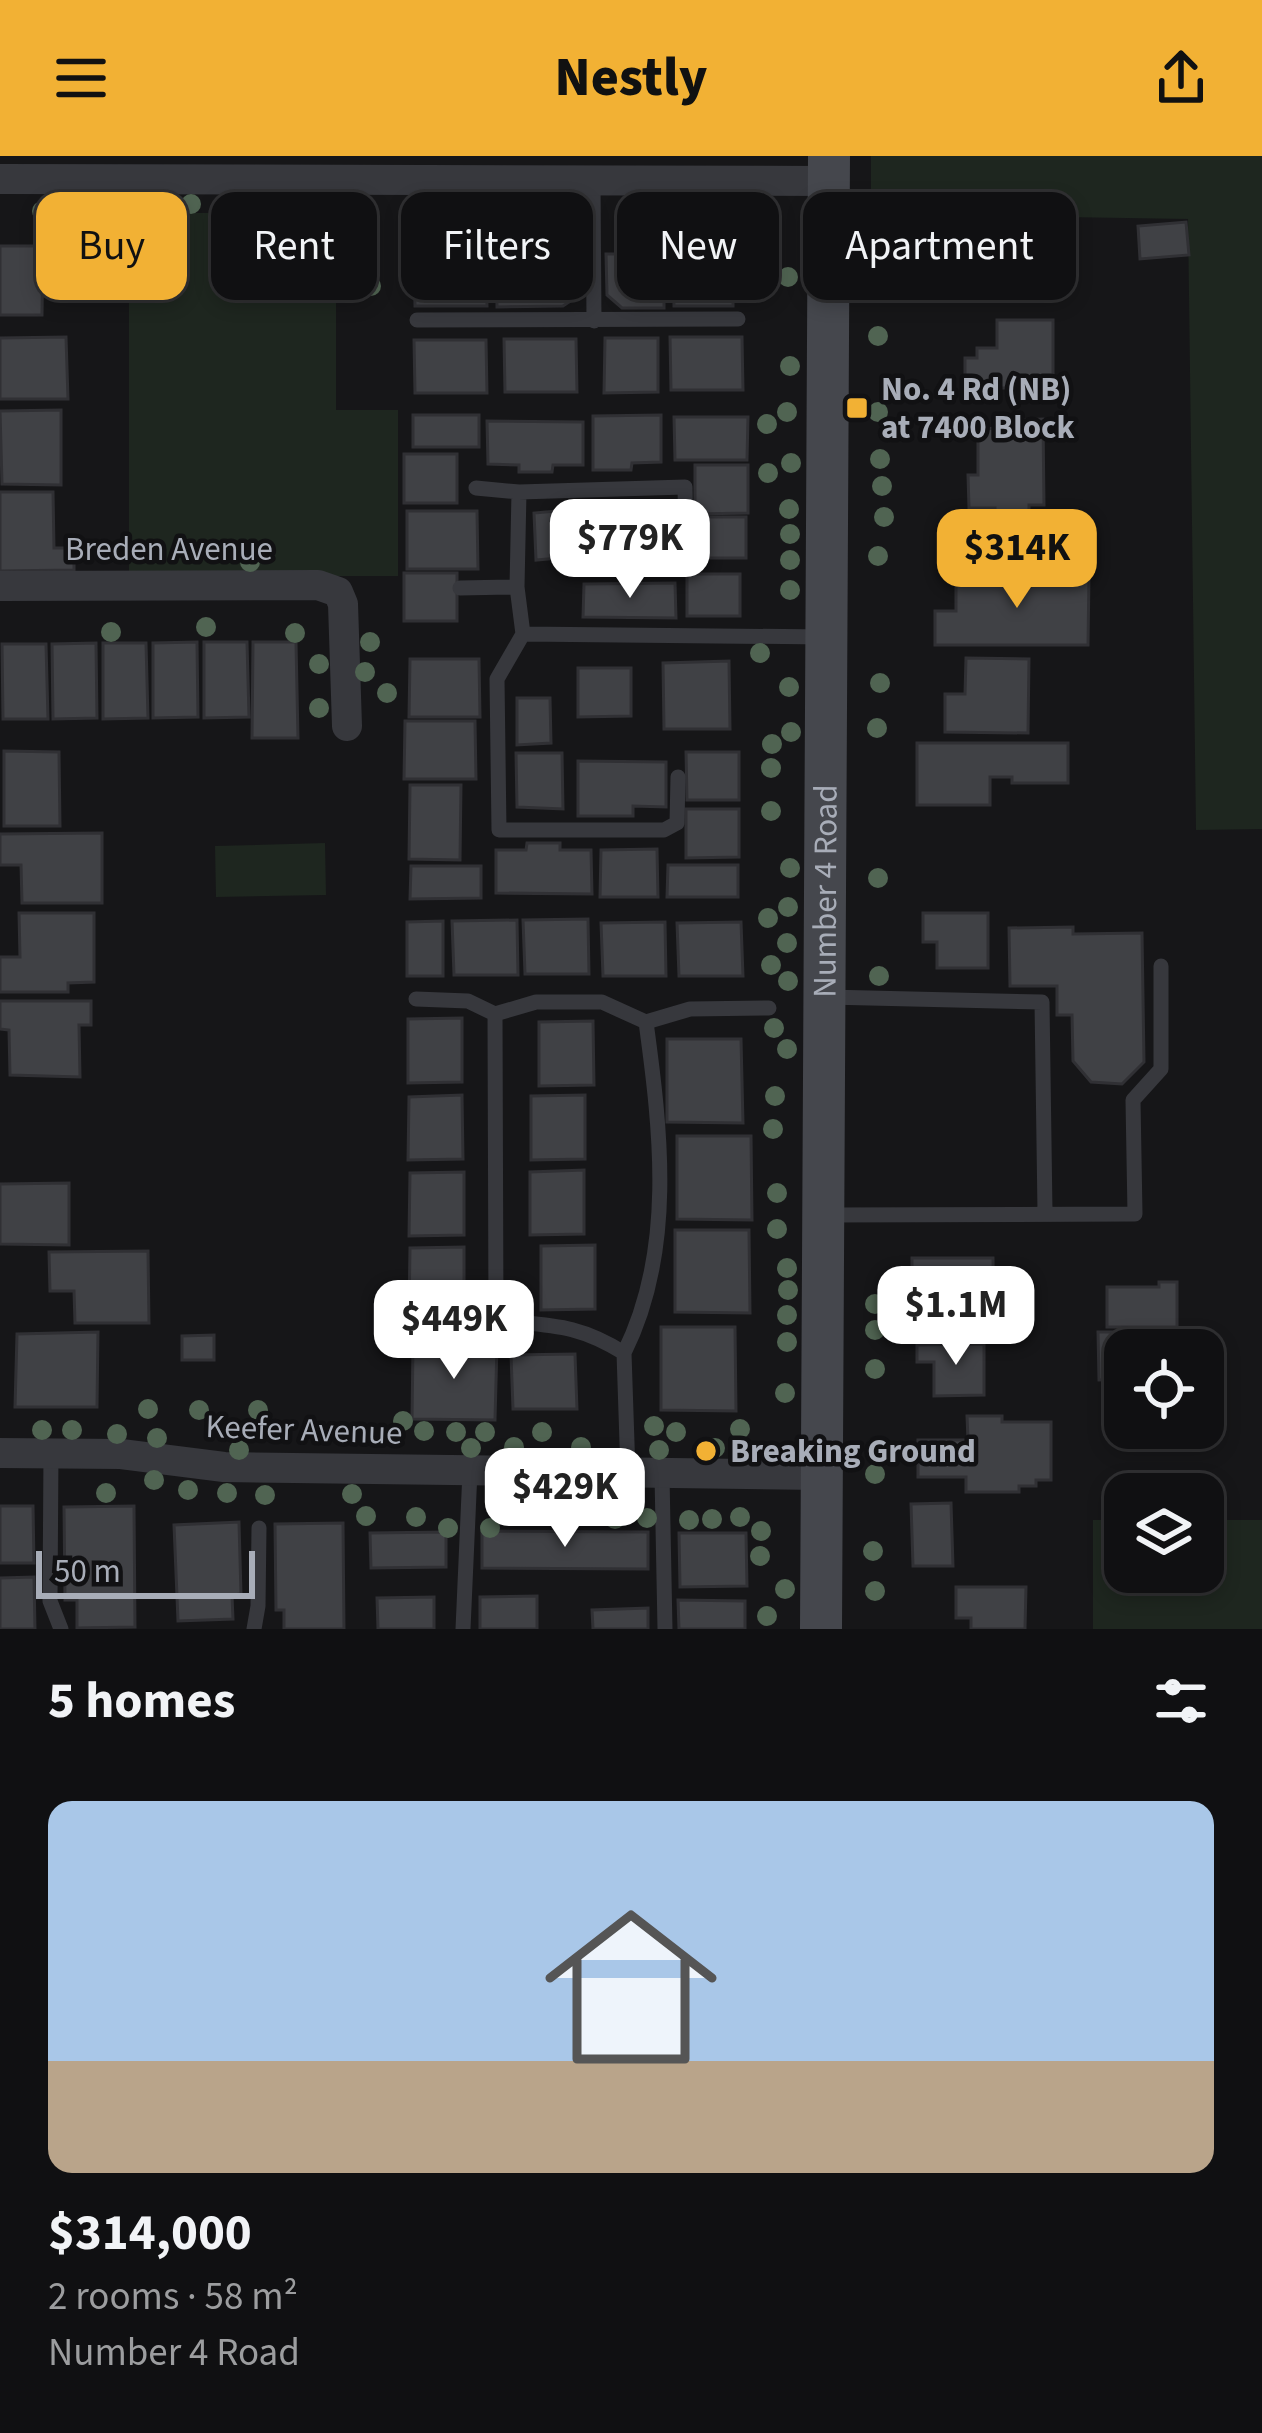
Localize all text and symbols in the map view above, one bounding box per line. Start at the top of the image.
text: Nestly [555,40,707,117]
icon: menu [48,45,114,111]
icon: share [1148,45,1214,111]
chip: Buy [36,192,187,300]
chip: Rent [211,192,377,300]
chip: Filters [401,192,593,300]
chip: New [617,192,779,300]
chip: Apartment [803,192,1076,300]
place label: No. 4 Rd (NB) at 7400 Block [881,366,1075,451]
marker: No. 4 Rd (NB) at 7400 Block [844,395,870,421]
pin: $779K [546,499,714,601]
pin: $314K [933,509,1101,611]
text: $779K [577,510,683,566]
text: $314K [964,520,1070,576]
street label: Breden Avenue [65,526,273,573]
street label: Number 4 Road [801,784,849,998]
pin: $1.1M [872,1266,1040,1368]
text: $1.1M [904,1277,1008,1333]
pin: $449K [370,1280,538,1382]
text: $449K [401,1291,507,1347]
map controls [1104,1329,1224,1593]
button: locate [1104,1329,1224,1449]
street label: Keefer Avenue [205,1403,403,1457]
place label: Breaking Ground [730,1428,976,1475]
marker: Breaking Ground [693,1438,719,1464]
pin: $429K [481,1448,649,1550]
text: $429K [512,1459,618,1515]
button: layers [1104,1473,1224,1593]
scale bar [36,1545,255,1598]
text: 50 m [54,1548,121,1595]
text: 5 homes [48,1665,235,1737]
icon: filters [1148,1668,1214,1734]
icon: home [523,1879,739,2095]
text: $314,000 [48,2197,252,2269]
text: 2 rooms · 58 m² [48,2269,298,2325]
text: Number 4 Road [48,2325,300,2381]

